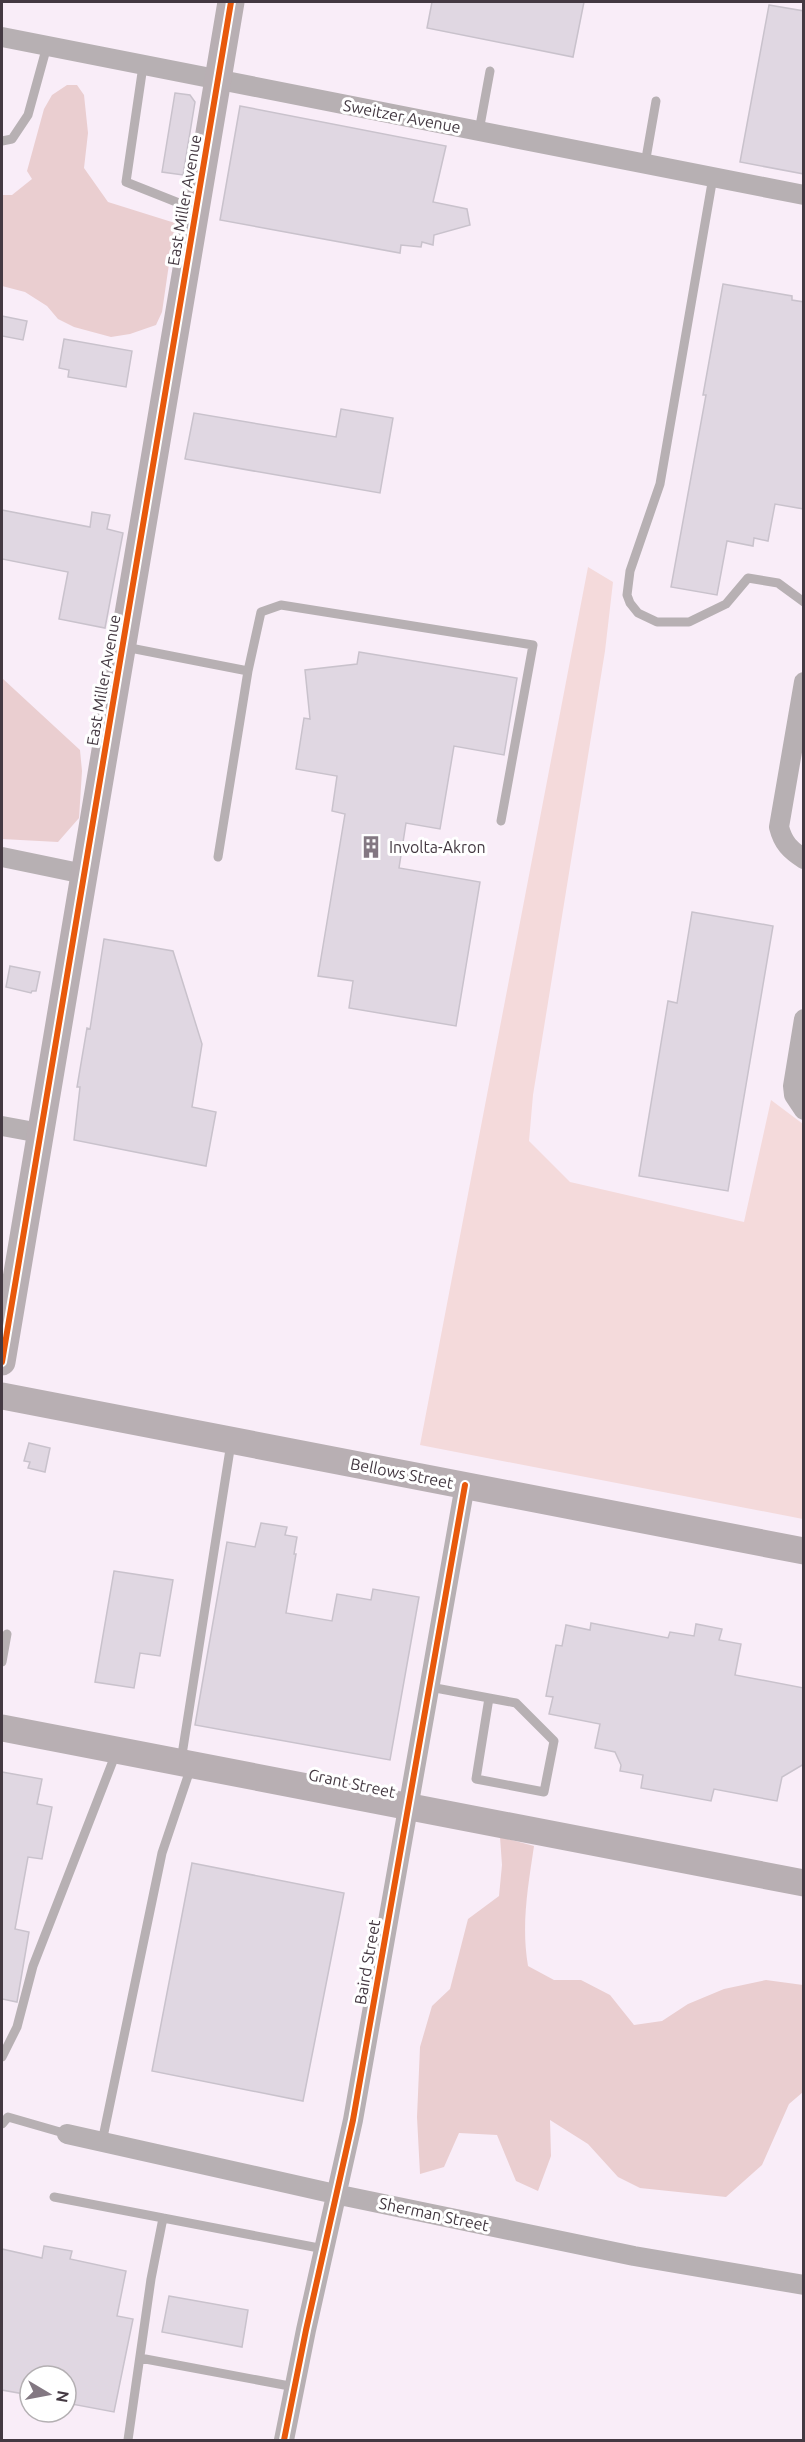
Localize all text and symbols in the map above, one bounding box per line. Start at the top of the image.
street label: Sweitzer Avenue [342,96,462,136]
street label: East Miller Avenue [164,133,204,267]
street label: East Miller Avenue [83,613,123,747]
building icon: Involta-Akron [358,834,384,860]
place label: Involta-Akron [389,838,486,856]
street label: Bellows Street [349,1454,456,1492]
street label: Grant Street [307,1765,398,1801]
street label: Baird Street [351,1917,383,2006]
street label: Sherman Street [377,2194,491,2235]
north arrow [18,2364,78,2424]
text: N [53,2389,73,2404]

